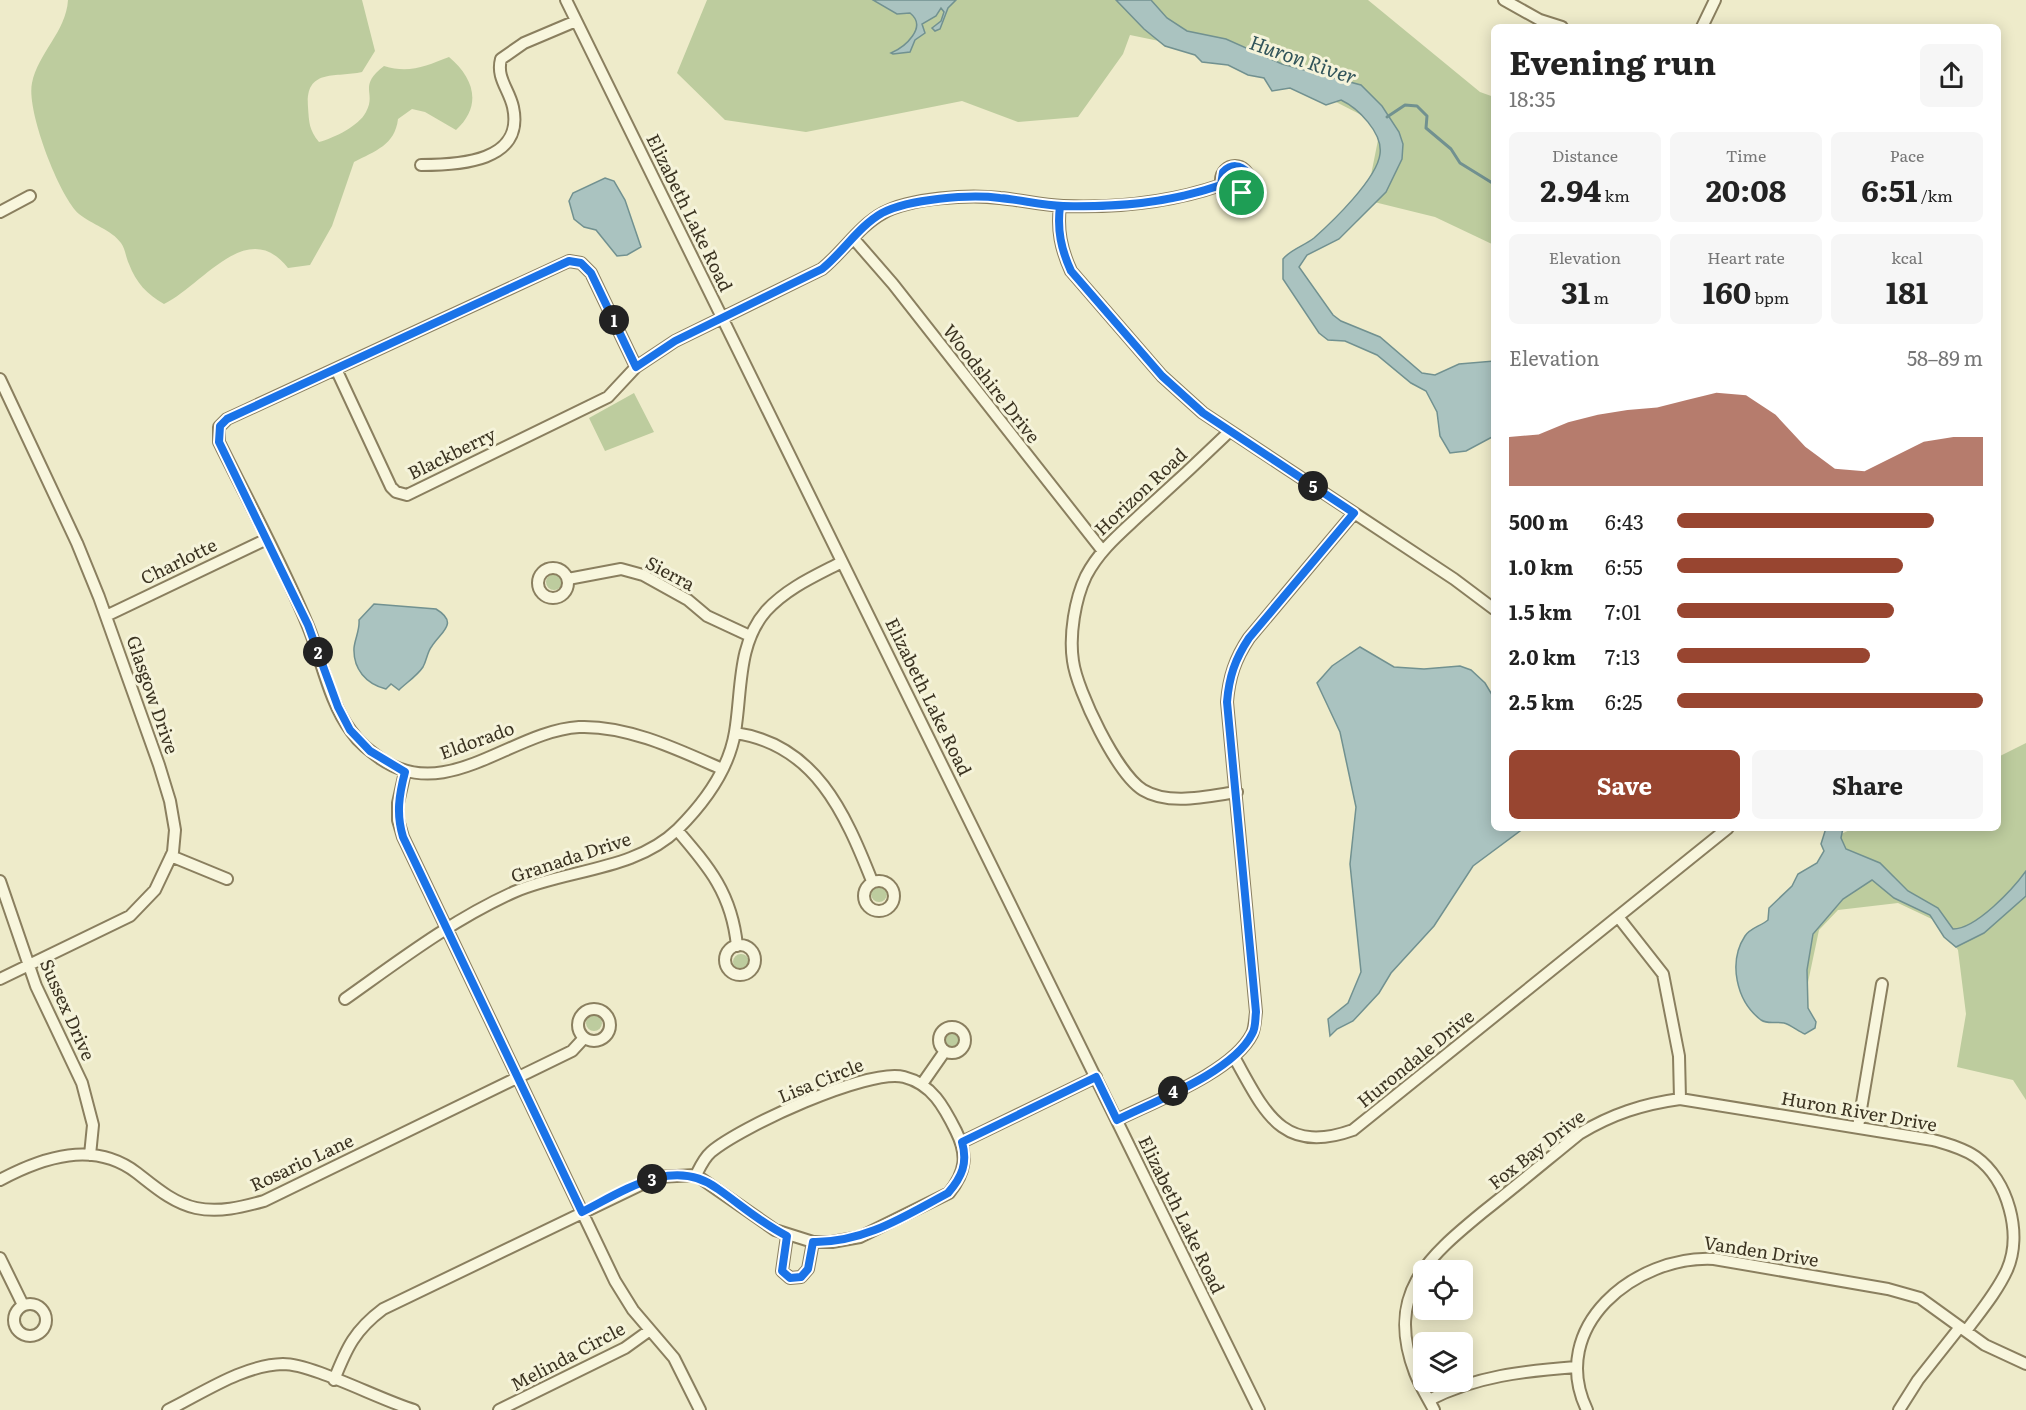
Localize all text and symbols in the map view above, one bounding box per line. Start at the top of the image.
water label: Huron River [1246,26,1361,90]
text: Evening run [1509,36,1716,85]
button: share [1920,44,1983,107]
text: 18:35 [1509,83,1556,113]
street label: Elizabeth Lake Road [640,129,740,296]
text: Distance [1552,143,1618,167]
text: Time [1726,143,1766,167]
text: Pace [1890,143,1924,167]
pin [1216,167,1267,218]
text: 2.94 [1540,167,1601,211]
text: 20:08 [1706,167,1786,211]
text: 6:51 [1861,167,1917,211]
icon: arrive [1225,176,1258,209]
text: km [1601,183,1630,207]
text: /km [1917,183,1953,207]
text: Elevation [1549,245,1621,269]
text: Heart rate [1707,245,1785,269]
text: kcal [1891,245,1923,269]
text: 31 [1561,269,1590,313]
text: 160 [1703,269,1751,313]
text: 181 [1886,269,1928,313]
text: m [1590,285,1609,309]
text: bpm [1751,285,1789,309]
pin: 1 [599,305,629,335]
text: 1 [611,308,617,332]
street label: Woodshire Drive [937,318,1047,448]
text: Elevation [1509,342,1599,372]
text: 58–89 m [1907,342,1983,372]
street label: Blackberry [403,419,500,486]
street label: Horizon Road [1088,441,1192,541]
pin: 5 [1298,471,1328,501]
text: 5 [1309,474,1317,498]
text: 500 m [1509,506,1568,536]
text: 6:43 [1605,506,1644,536]
street label: Charlotte [136,531,221,591]
street label: Sierra [641,548,701,597]
text: 1.0 km [1509,551,1574,581]
text: 6:55 [1605,551,1643,581]
text: 1.5 km [1509,596,1572,626]
text: 7:01 [1605,596,1641,626]
street label: Elizabeth Lake Road [879,613,979,780]
street label: Glasgow Drive [121,632,186,757]
pin: 2 [303,637,333,667]
text: 2 [314,640,322,664]
text: 2.0 km [1509,641,1576,671]
text: 7:13 [1605,641,1640,671]
text: 2.5 km [1509,686,1575,716]
text: 6:25 [1605,686,1643,716]
street label: Eldorado [435,714,518,766]
button: Save [1509,750,1740,819]
button: Share [1752,750,1983,819]
street label: Granada Drive [507,824,634,889]
street label: Sussex Drive [34,954,103,1065]
street label: Hurondale Drive [1351,1002,1479,1113]
street label: Lisa Circle [774,1050,867,1109]
pin: 4 [1158,1076,1188,1106]
text: 4 [1168,1079,1178,1103]
street label: Huron River Drive [1779,1084,1939,1138]
street label: Fox Bay Drive [1482,1102,1590,1195]
street label: Rosario Lane [245,1126,357,1197]
street label: Elizabeth Lake Road [1132,1131,1232,1298]
pin: 3 [637,1164,667,1194]
text: 3 [648,1167,656,1191]
street label: Vanden Drive [1702,1228,1821,1273]
map controls [1413,1260,1473,1392]
button: locate [1413,1260,1473,1320]
street label: Melinda Circle [505,1314,629,1397]
button: layers [1413,1332,1473,1392]

